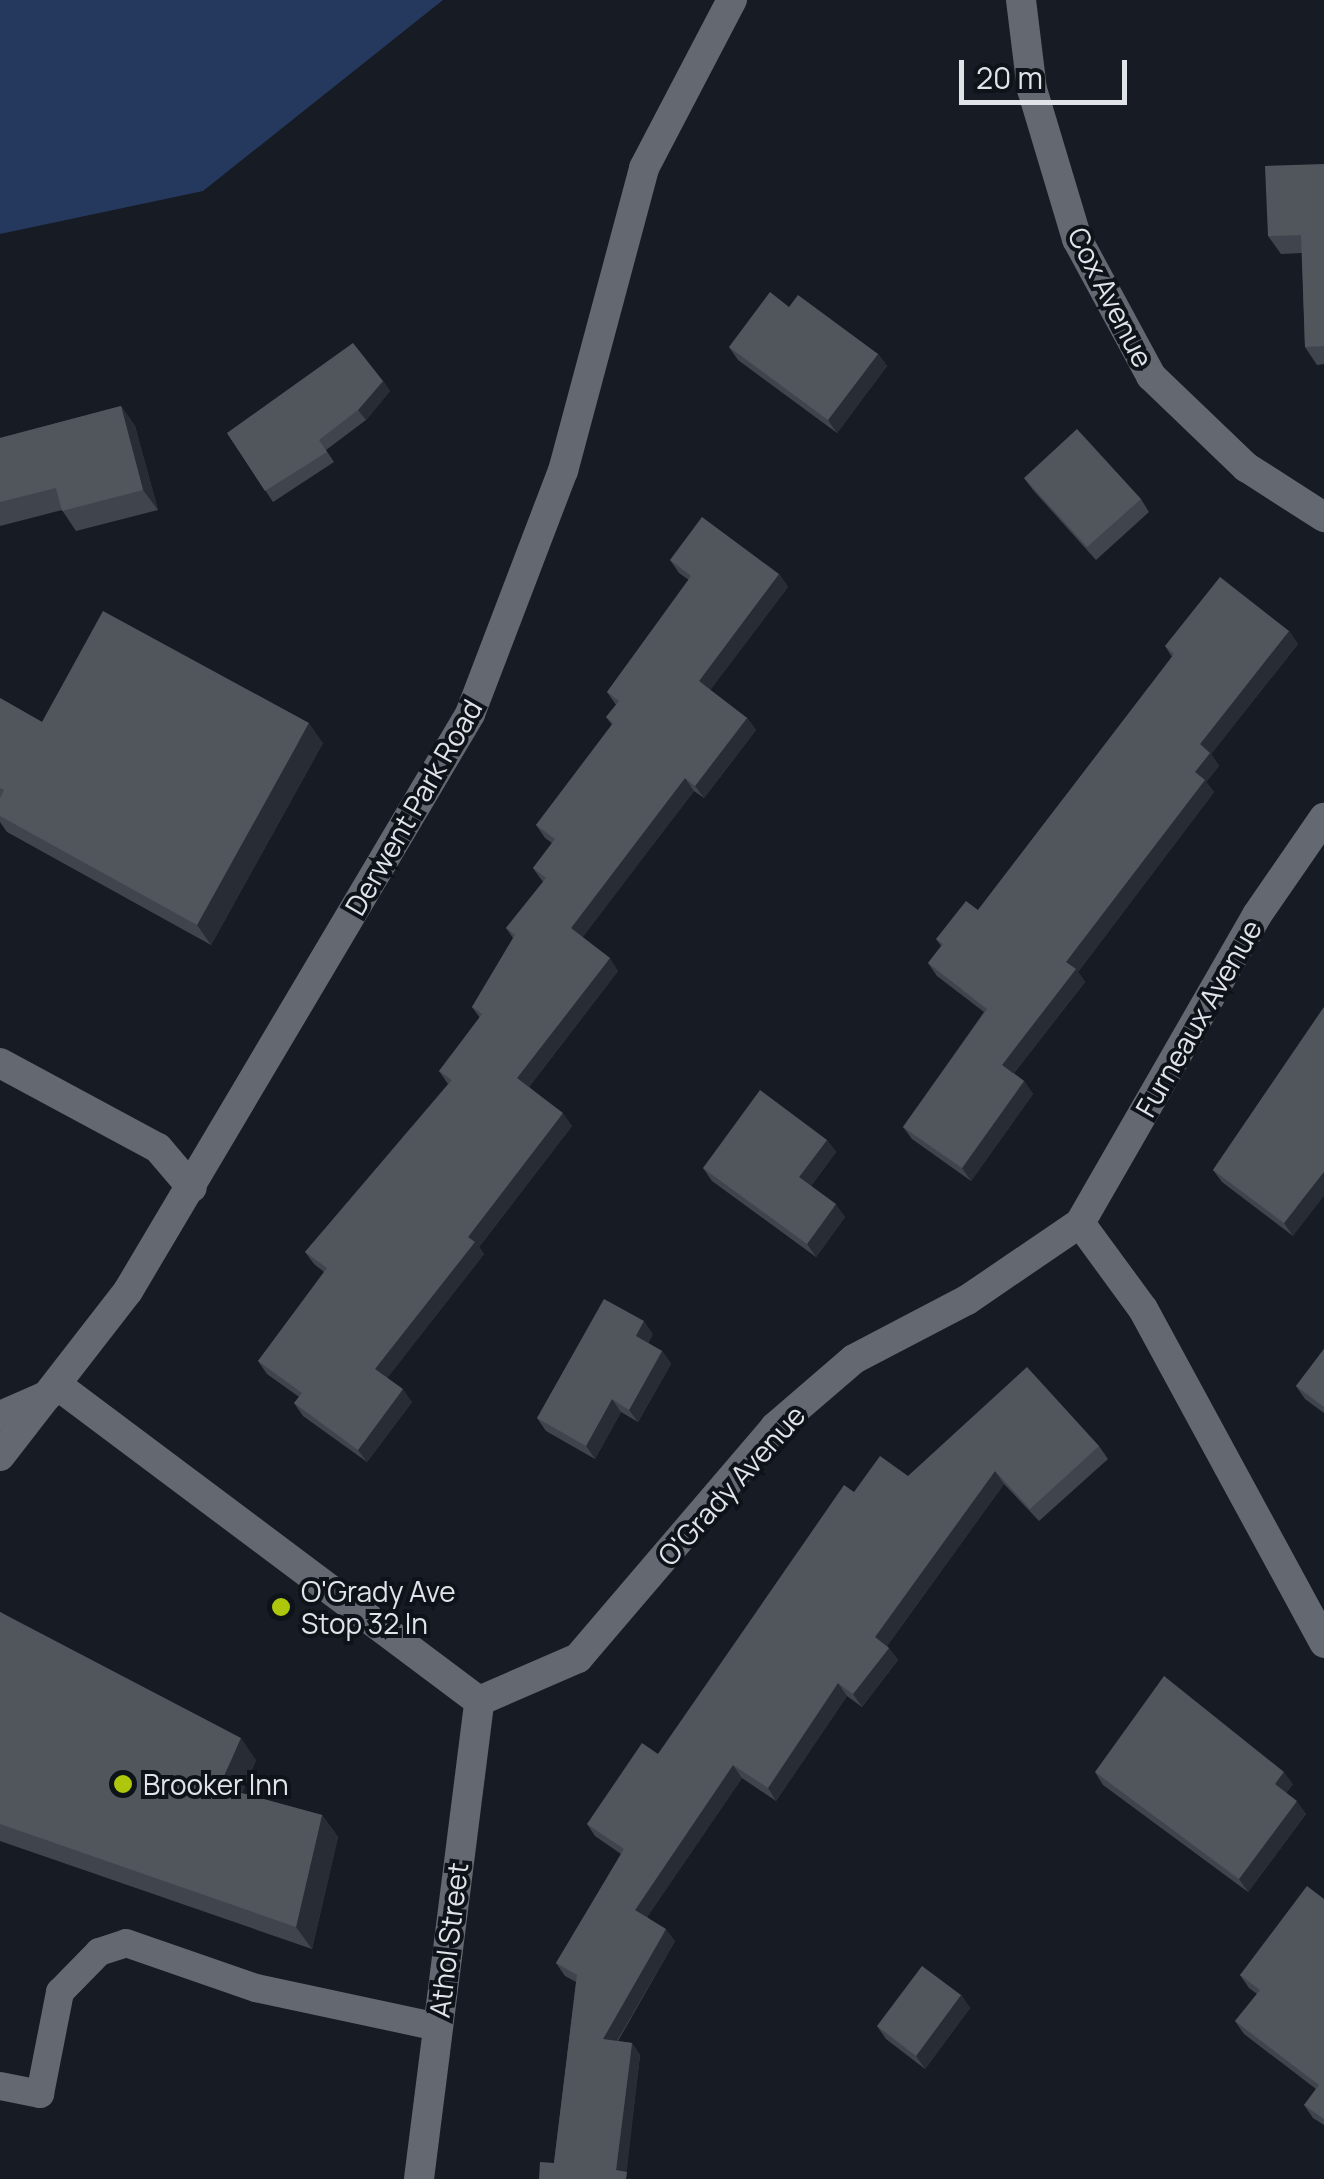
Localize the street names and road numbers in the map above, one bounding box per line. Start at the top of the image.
street label: Cox Avenue [1061,221,1161,373]
street label: Derwent Park Road [338,693,488,921]
street label: Furneaux Avenue [1128,914,1268,1122]
street label: O'Grady Avenue [650,1398,812,1572]
street label: Athol Street [422,1861,474,2019]

